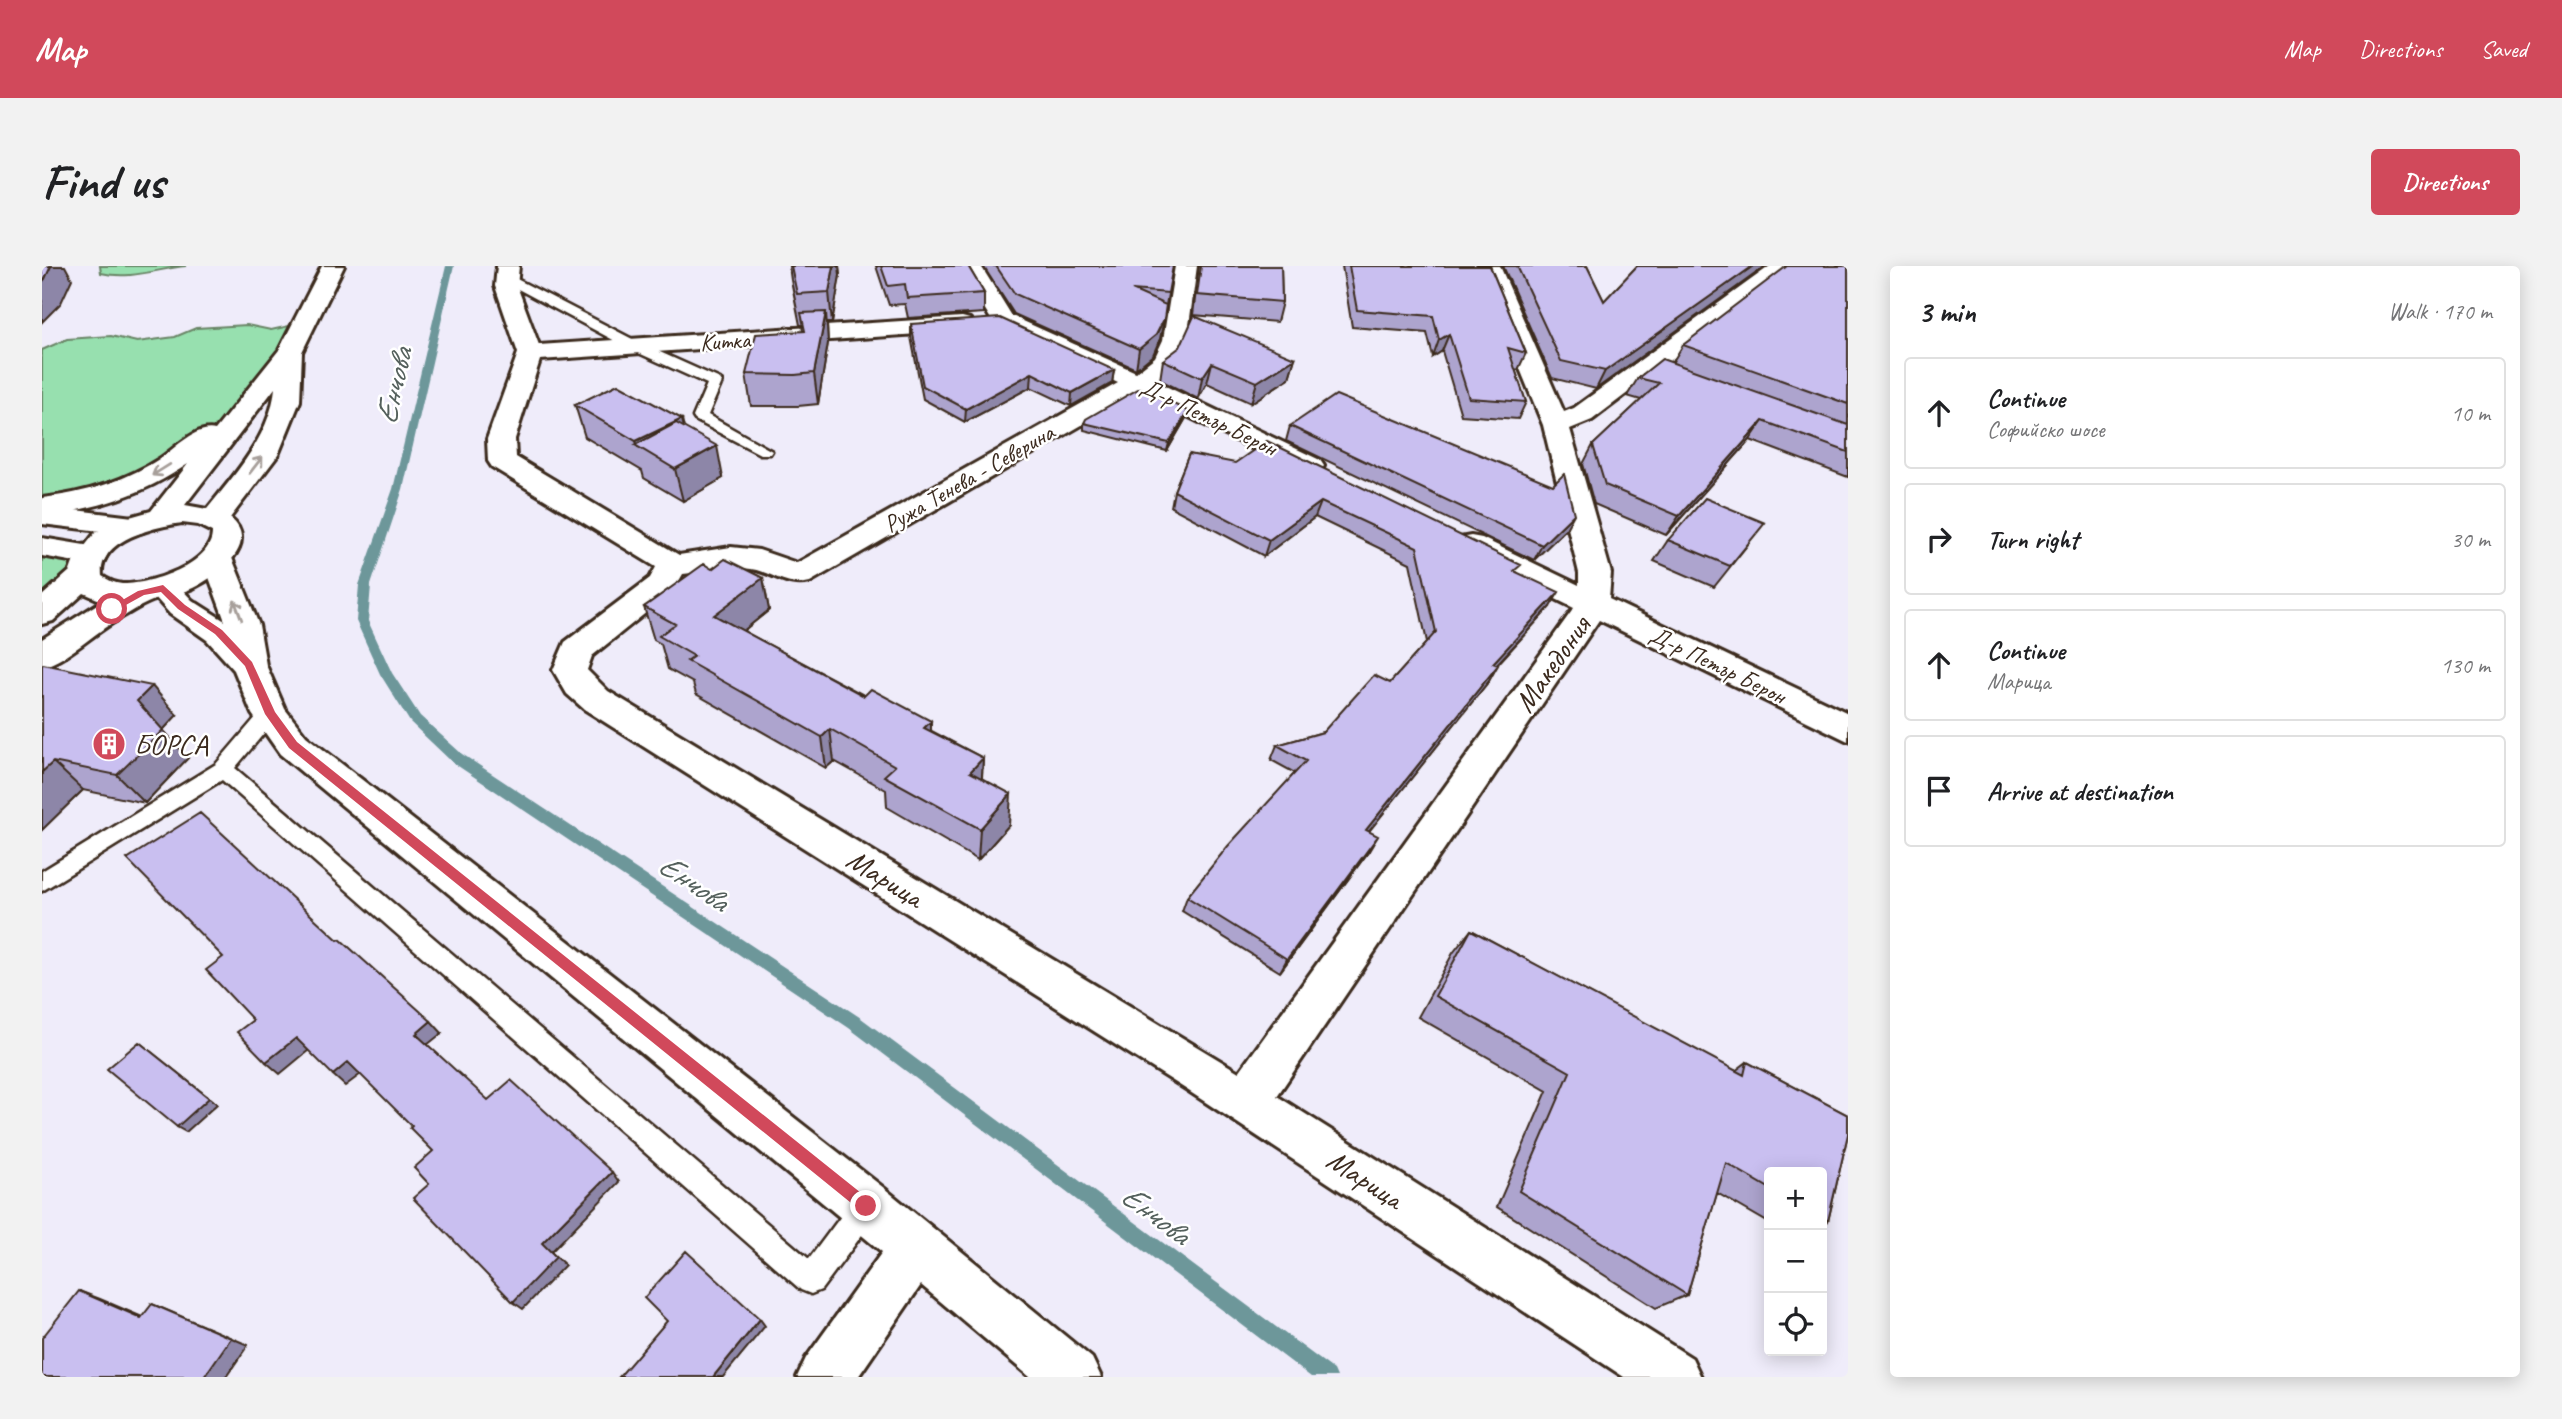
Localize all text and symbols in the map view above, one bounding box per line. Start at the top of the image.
text: Map [35,28,86,70]
text: Map [2284,34,2321,64]
text: Directions [2359,34,2442,64]
text: Saved [2480,34,2527,64]
button: Directions [2371,149,2520,215]
text: Find us [42,151,164,213]
text: 3 min [1918,293,1975,331]
text: Walk · 170 m [2388,297,2492,326]
street label: Китка [699,324,752,358]
water label: Енчова [365,341,423,428]
street label: Д-р Петър Берон [1136,371,1284,464]
text: Continue [1987,382,2065,415]
icon: ahead [1920,394,1958,432]
text: 10 m [2451,399,2490,428]
text: Софийско шосе [1987,415,2105,444]
street label: Ружа Тенева - Северина [878,416,1061,539]
one-way arrow [249,456,264,475]
one-way arrow [151,464,171,478]
icon: right [1920,520,1958,558]
text: Turn right [1987,523,2078,556]
text: 30 m [2451,525,2490,554]
route start [96,593,127,624]
one-way arrow [230,600,243,621]
street label: Македония [1505,606,1600,719]
street label: Д-р Петър Берон [1645,619,1793,712]
text: Continue [1987,634,2065,667]
icon: ahead [1920,646,1958,684]
text: 130 m [2441,651,2490,680]
text: Марица [1987,667,2051,696]
building icon: БОРСА [90,725,128,763]
place label: БОРСА [134,725,209,763]
icon: arrive [1920,772,1958,810]
text: Arrive at destination [1987,775,2173,808]
street label: Марица [840,840,932,917]
water label: Енчова [651,844,739,923]
street label: Марица [1320,1141,1412,1219]
map controls [1764,1167,1827,1356]
button: + [1764,1167,1827,1230]
water label: Енчова [1113,1175,1201,1256]
route end [850,1190,881,1221]
button: − [1764,1230,1827,1293]
button: locate [1764,1293,1827,1356]

